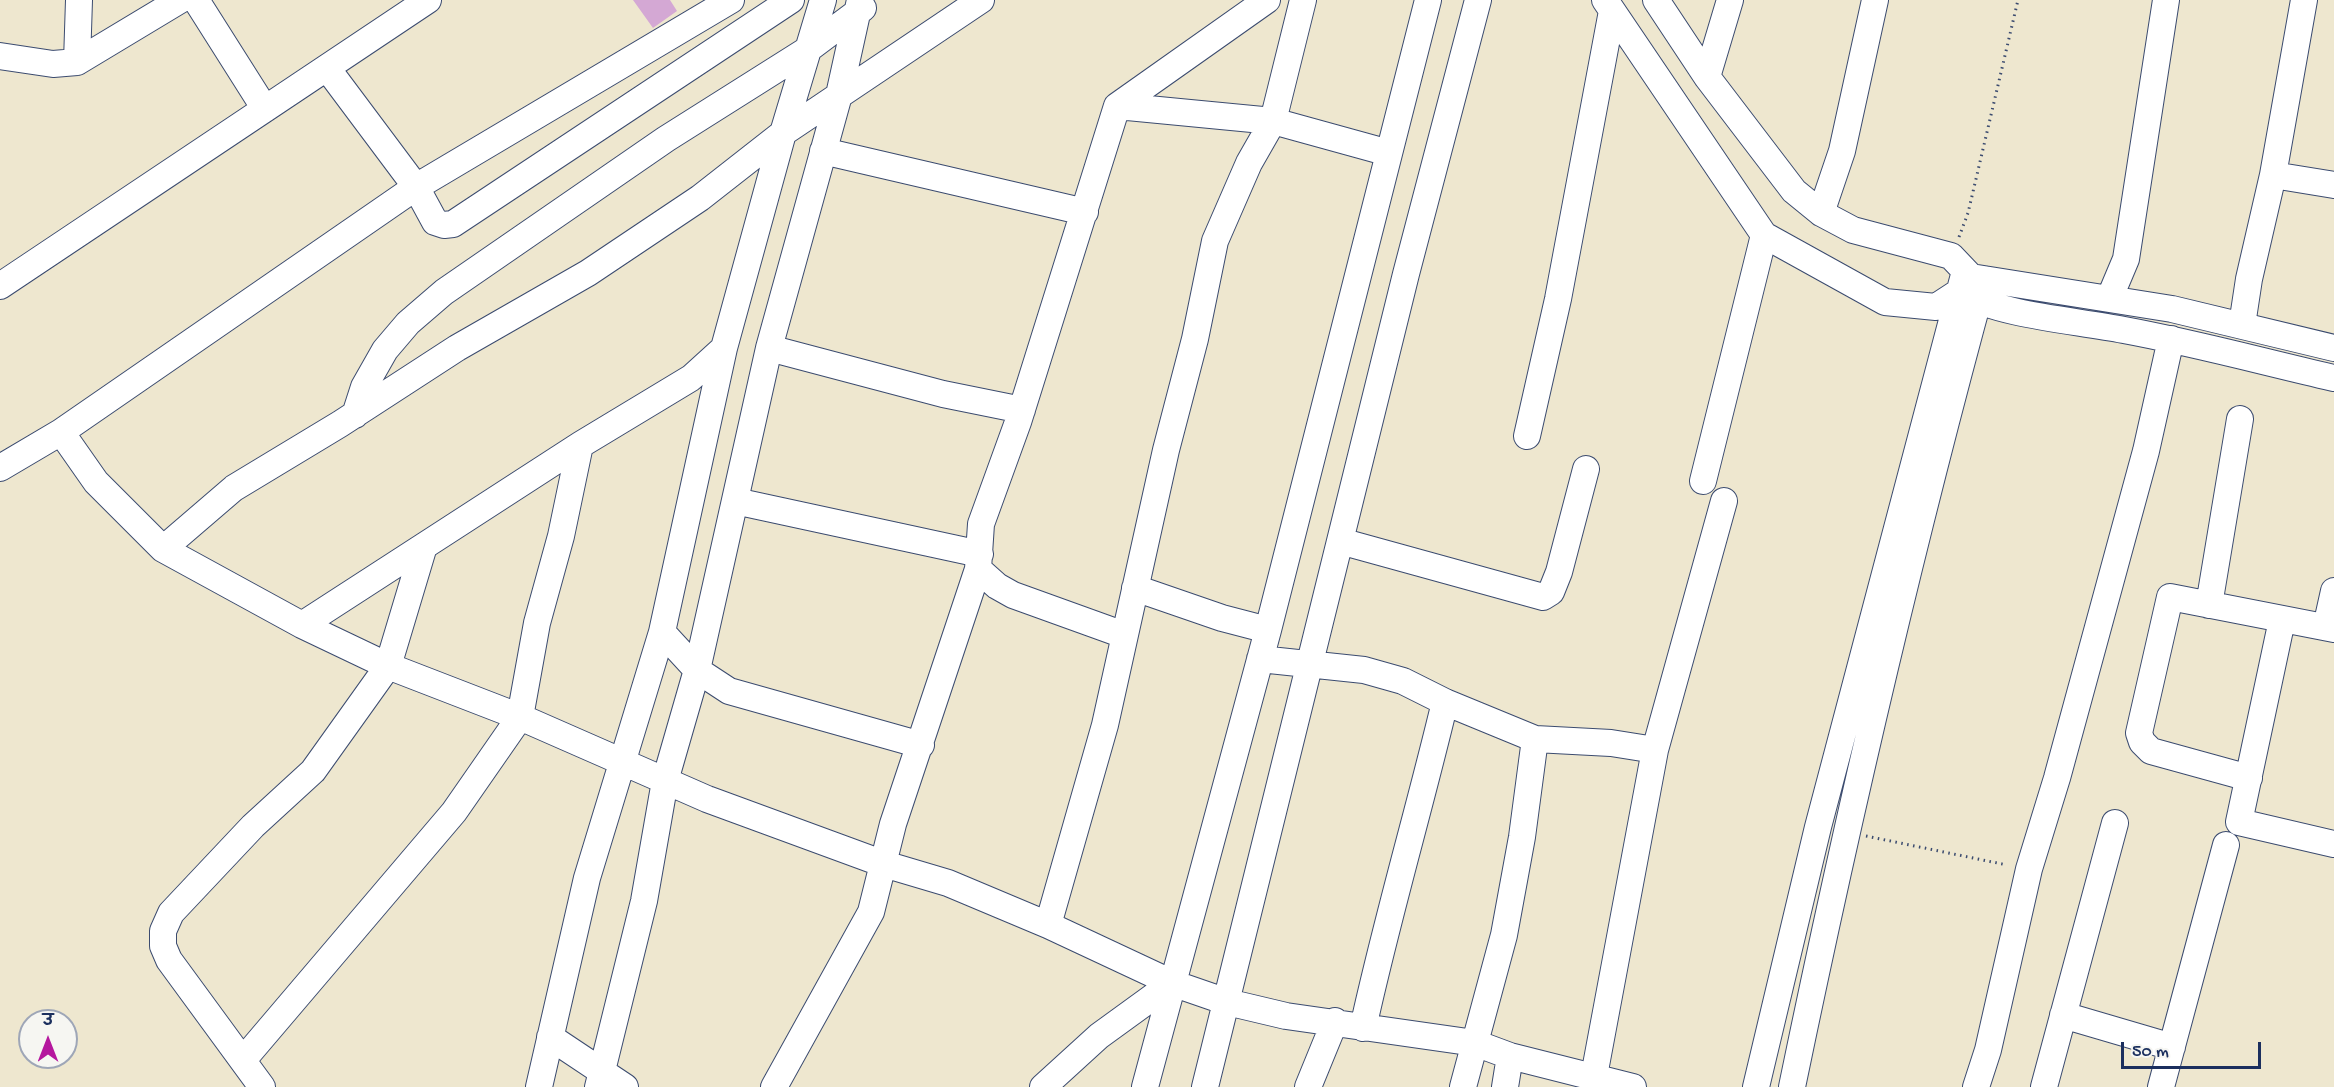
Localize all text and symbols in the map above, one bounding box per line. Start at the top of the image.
north arrow [18,1009,78,1069]
text: उ [43,1013,53,1032]
scale bar [2124,1030,2264,1068]
text: 50 m [2132,1042,2169,1063]

